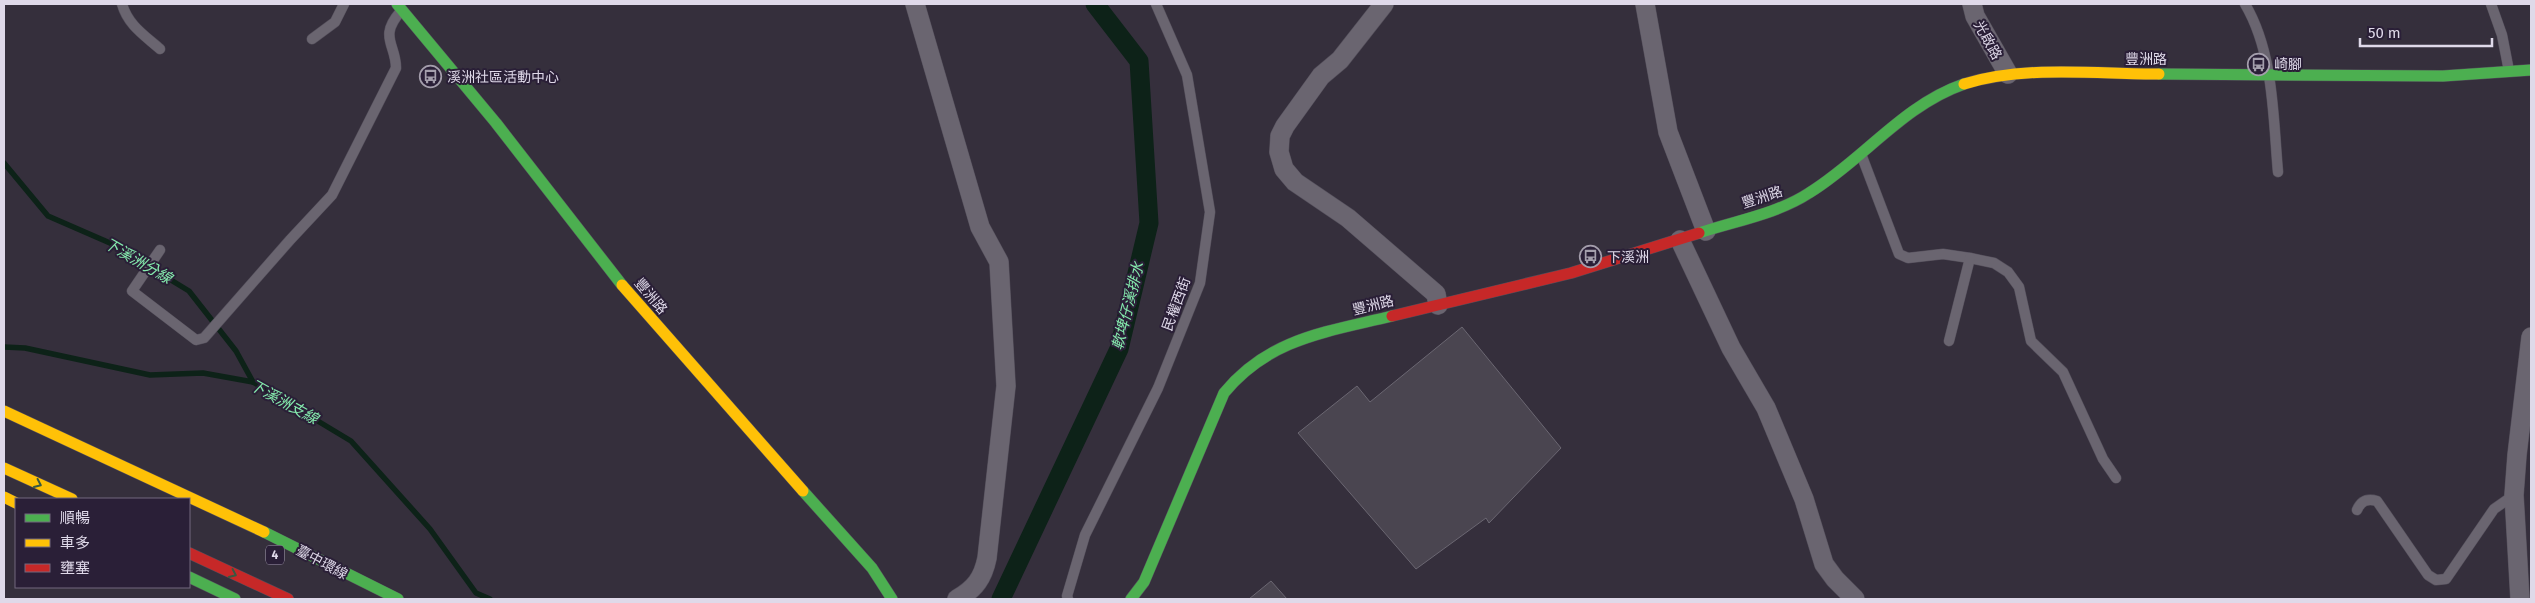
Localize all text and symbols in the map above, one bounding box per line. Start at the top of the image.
scale bar [2360,15,2492,47]
street label: 光啟路 [1970,18,2005,63]
text: 50 m [2368,24,2401,42]
street label: 豐洲路 [2125,51,2167,68]
bus stop icon: 崎腳 [2246,52,2270,76]
place label: 崎腳 [2274,56,2302,73]
bus stop icon: 溪洲社區活動中心 [419,65,443,89]
place label: 溪洲社區活動中心 [447,69,559,86]
street label: 豐洲路 [1740,183,1785,212]
water label: 下溪洲分線 [101,234,177,289]
bus stop icon: 下溪洲 [1579,245,1603,269]
place label: 下溪洲 [1607,249,1649,266]
water label: 軟埤仔溪排水 [1108,259,1148,352]
street label: 豐洲路 [631,275,671,318]
street label: 民權西街 [1159,275,1194,333]
street label: 豐洲路 [1351,292,1396,319]
water label: 下溪洲支線 [247,376,323,429]
one-way arrow [33,477,42,488]
legend [15,498,190,588]
text: 順暢 [60,509,90,527]
text: 車多 [60,534,90,552]
street label: 臺中環線 [293,542,350,583]
road number: 4 [266,546,284,564]
text: 壅塞 [60,559,90,577]
one-way arrow [228,567,237,578]

